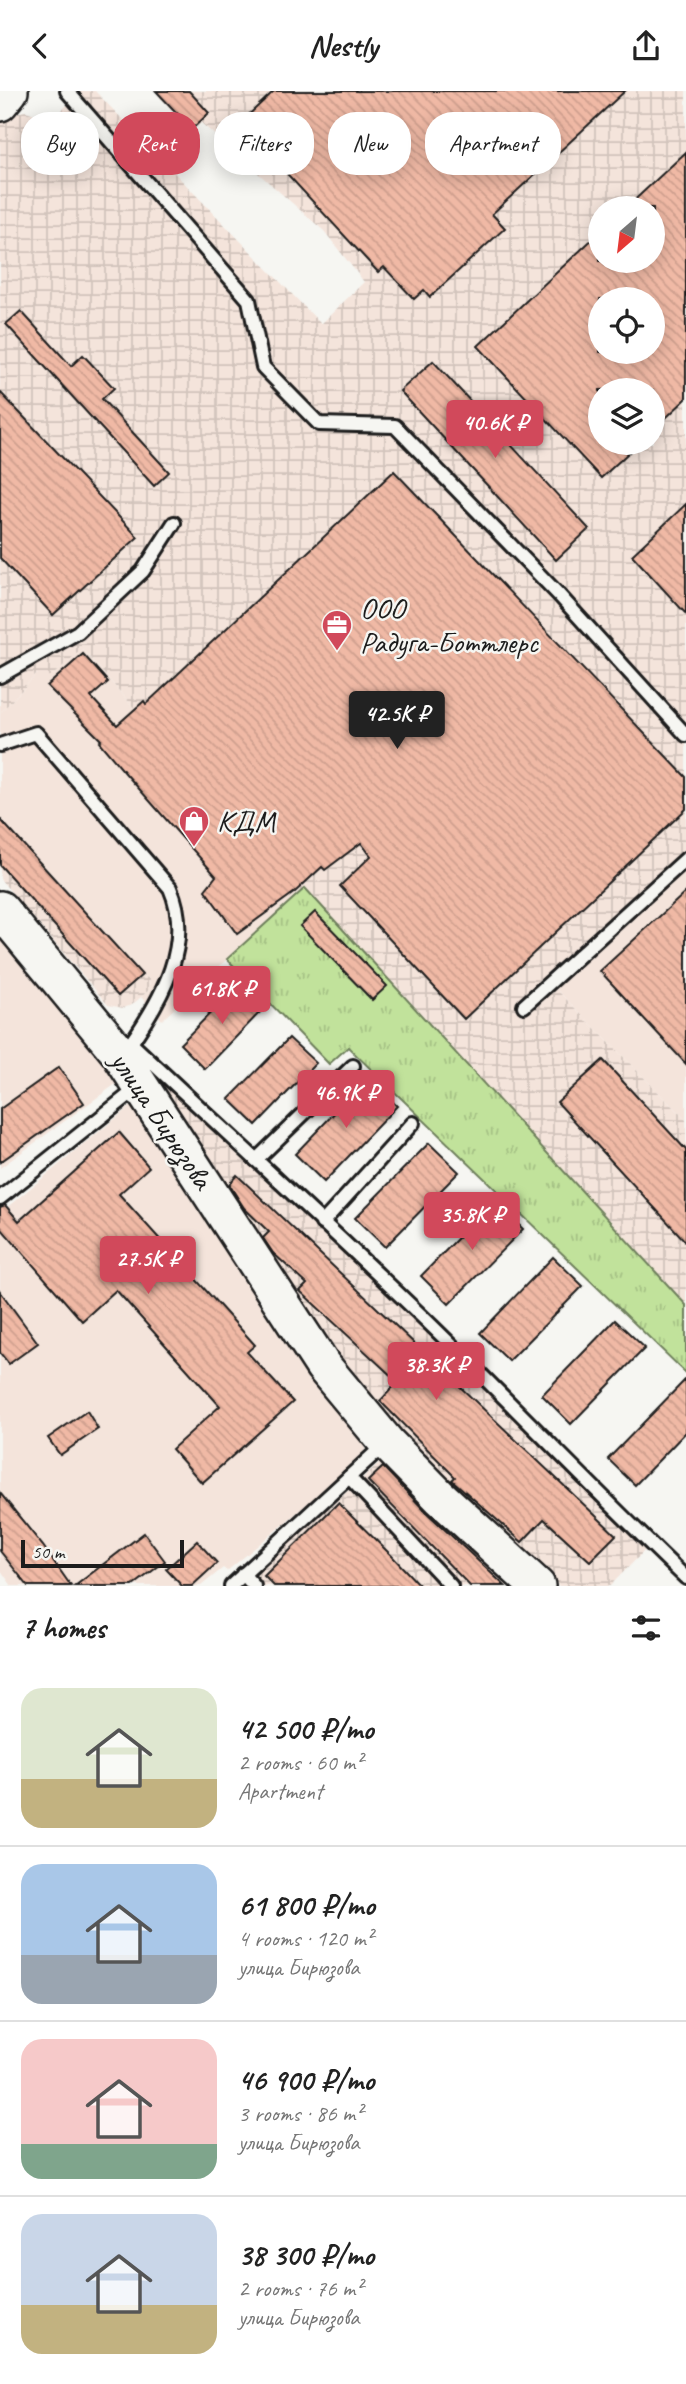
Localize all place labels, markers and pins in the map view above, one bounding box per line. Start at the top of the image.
pin: 40.6K ₽ [430,401,560,460]
place label: ООО Радуга-Боттлерс [360,589,539,661]
office icon: ООО Радуга-Боттлерс [320,608,354,652]
pin: 42.5K ₽ [332,691,462,751]
place label: КДМ [217,802,277,840]
shop icon: КДМ [177,804,211,848]
pin: 61.8K ₽ [157,967,287,1026]
pin: 46.9K ₽ [281,1070,411,1130]
pin: 35.8K ₽ [407,1193,537,1252]
pin: 27.5K ₽ [83,1237,213,1296]
pin: 38.3K ₽ [371,1343,501,1402]

